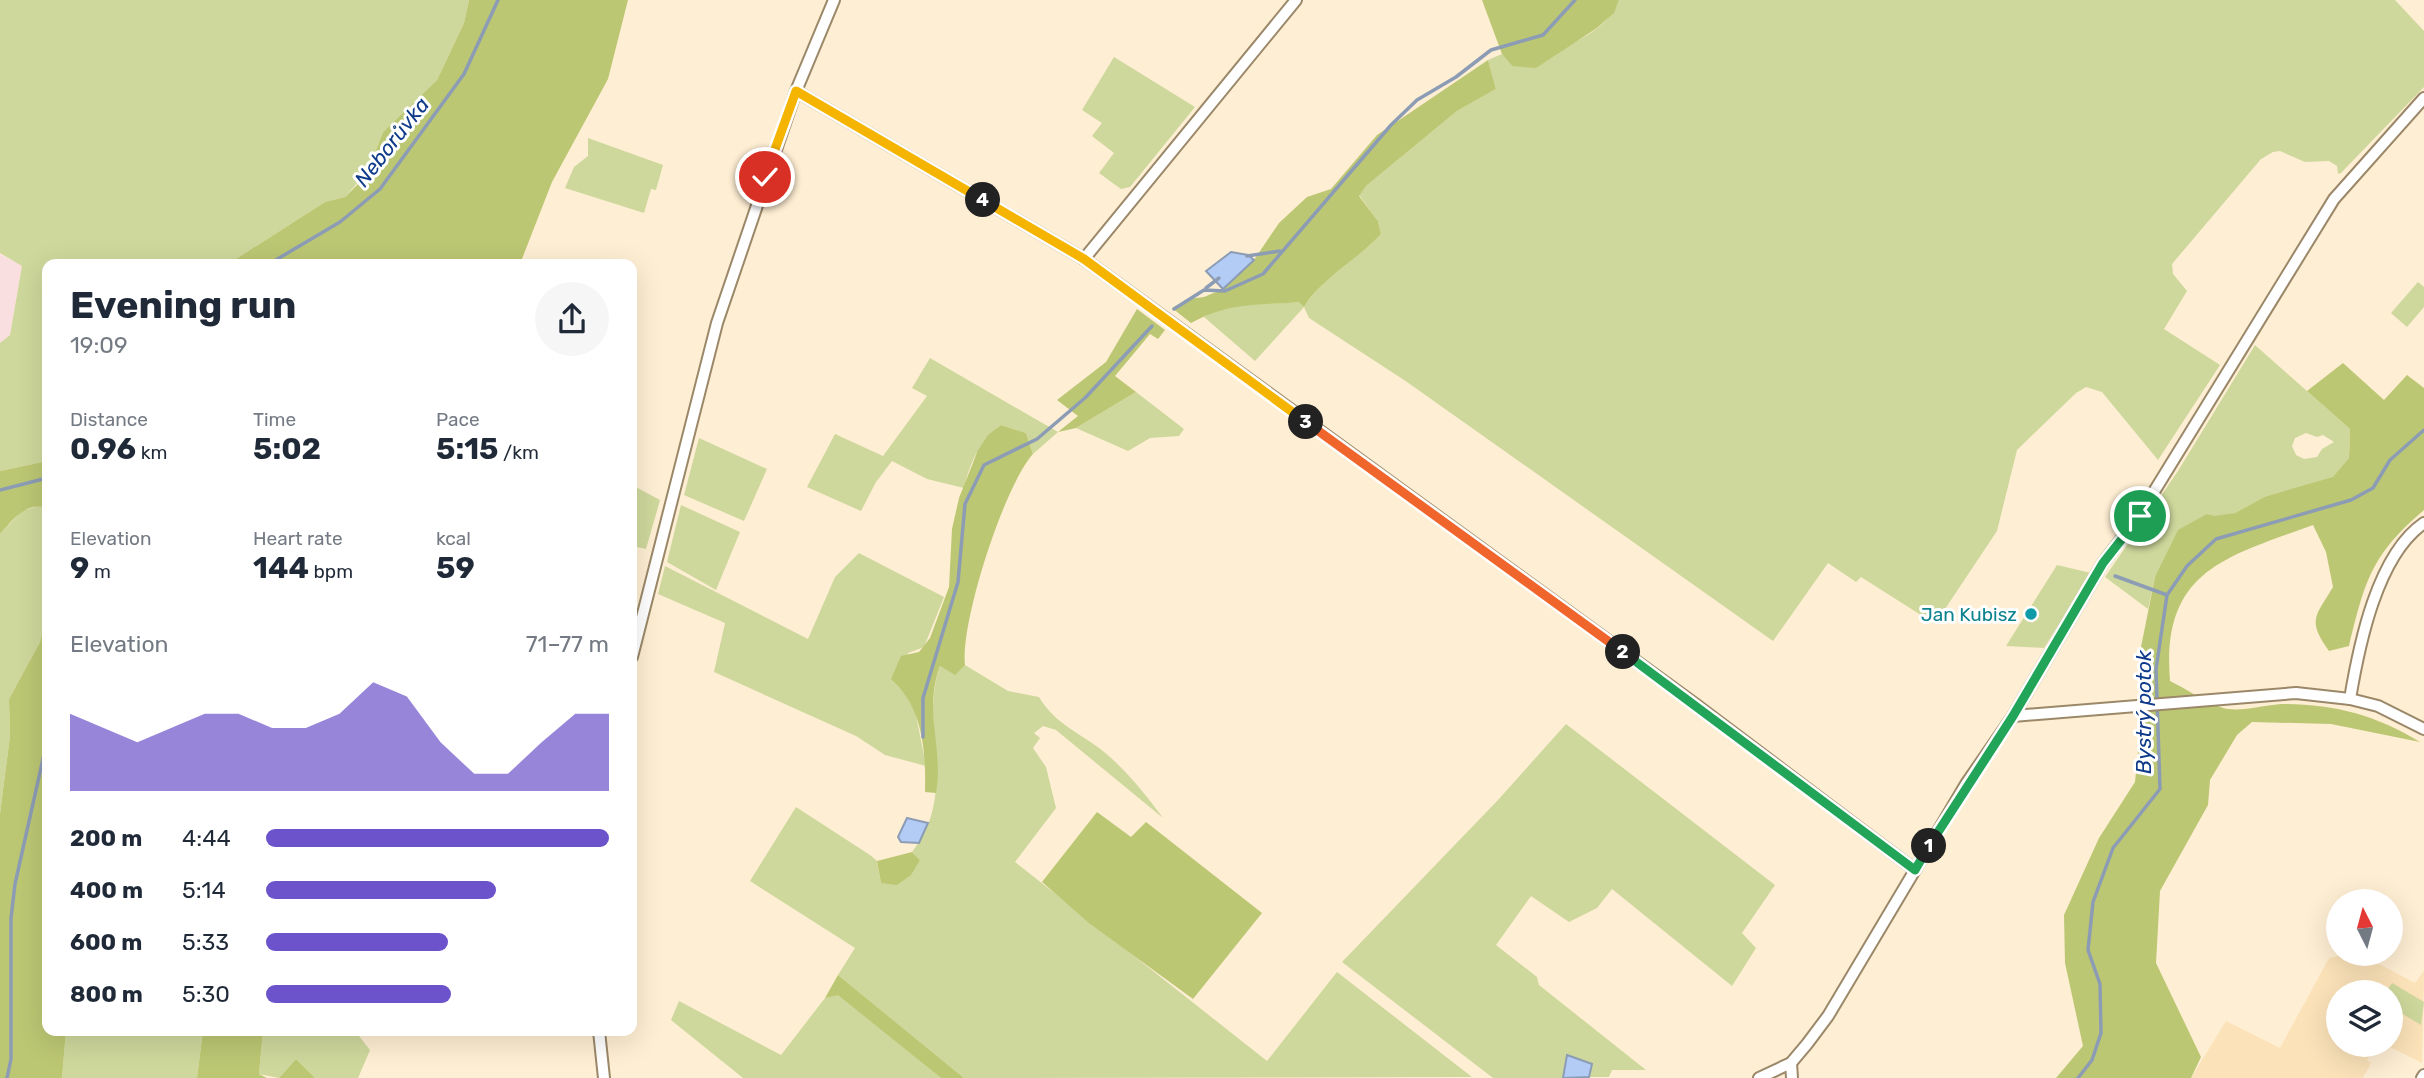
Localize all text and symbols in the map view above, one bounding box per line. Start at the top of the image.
water label: Neborůvka [349,92,434,191]
pin [735,147,795,207]
icon: check [746,158,784,196]
pin: 4 [965,182,1000,218]
text: 4 [976,188,989,211]
text: Evening run [70,282,296,328]
button: share [535,282,609,356]
text: 19:09 [70,331,128,359]
pin: 3 [1288,404,1324,440]
text: Distance [70,408,148,431]
text: Time [253,408,296,431]
text: Pace [436,408,480,431]
text: 3 [1299,410,1312,433]
text: 0.96 [70,431,136,467]
text: 5:02 [253,431,321,467]
text: 5:15 [436,431,498,467]
text: km [136,441,168,464]
text: /km [498,441,539,464]
pin [2110,486,2170,546]
icon: arrive [2121,497,2159,535]
text: Elevation [70,527,151,550]
text: Heart rate [253,527,343,550]
text: kcal [436,527,471,550]
text: 9 [70,550,89,586]
text: 144 [253,550,309,586]
text: 59 [436,550,475,586]
text: m [89,560,111,583]
text: bpm [309,560,353,583]
place label: Jan Kubisz [1921,603,2017,626]
marker: Jan Kubisz [2023,606,2039,622]
text: Elevation [70,630,169,658]
text: 71–77 m [526,630,609,658]
pin: 2 [1606,634,1640,670]
text: 2 [1616,640,1629,663]
water label: Bystrý potok [2131,649,2156,774]
text: 200 m [70,824,142,852]
text: 4:44 [182,824,231,852]
pin: 1 [1912,828,1946,864]
text: 1 [1924,834,1933,857]
text: 400 m [70,876,143,904]
text: 5:14 [182,876,226,904]
north arrow [2326,889,2403,966]
map controls [2326,889,2403,1057]
text: 600 m [70,928,142,956]
text: 5:33 [182,928,229,956]
text: 800 m [70,980,143,1008]
text: 5:30 [182,980,230,1008]
button: layers [2326,980,2403,1057]

